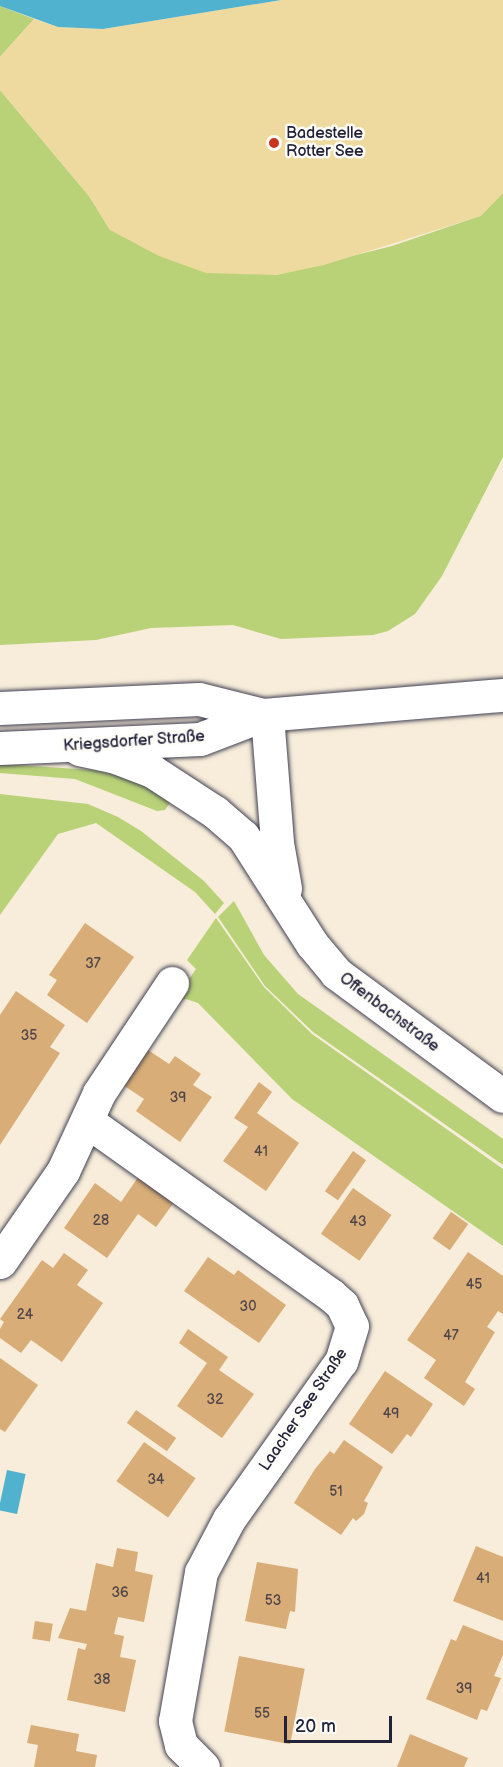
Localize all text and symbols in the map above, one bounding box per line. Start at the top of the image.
place label: Badestelle Rotter See [286,124,364,162]
marker: Badestelle Rotter See [267,136,281,150]
street label: Kriegsdorfer Straße [63,727,205,757]
house number: 37 [85,956,101,972]
street label: Offenbachstraße [335,969,443,1057]
house number: 35 [21,1028,37,1044]
house number: 39 [170,1090,186,1106]
house number: 41 [254,1144,268,1160]
house number: 28 [93,1213,109,1229]
house number: 43 [349,1214,367,1230]
house number: 45 [466,1277,482,1293]
house number: 30 [240,1299,256,1315]
house number: 24 [17,1307,33,1323]
house number: 47 [443,1328,459,1344]
street label: Laacher See Straße [256,1345,352,1475]
house number: 32 [207,1392,223,1408]
house number: 49 [383,1406,399,1422]
house number: 34 [147,1472,165,1488]
house number: 51 [329,1484,343,1500]
house number: 41 [476,1571,490,1587]
house number: 36 [111,1585,129,1601]
house number: 53 [265,1593,281,1609]
house number: 38 [94,1672,110,1688]
house number: 39 [456,1681,472,1697]
scale bar [287,1704,395,1742]
house number: 55 [254,1706,270,1722]
text: 20 m [295,1716,336,1737]

